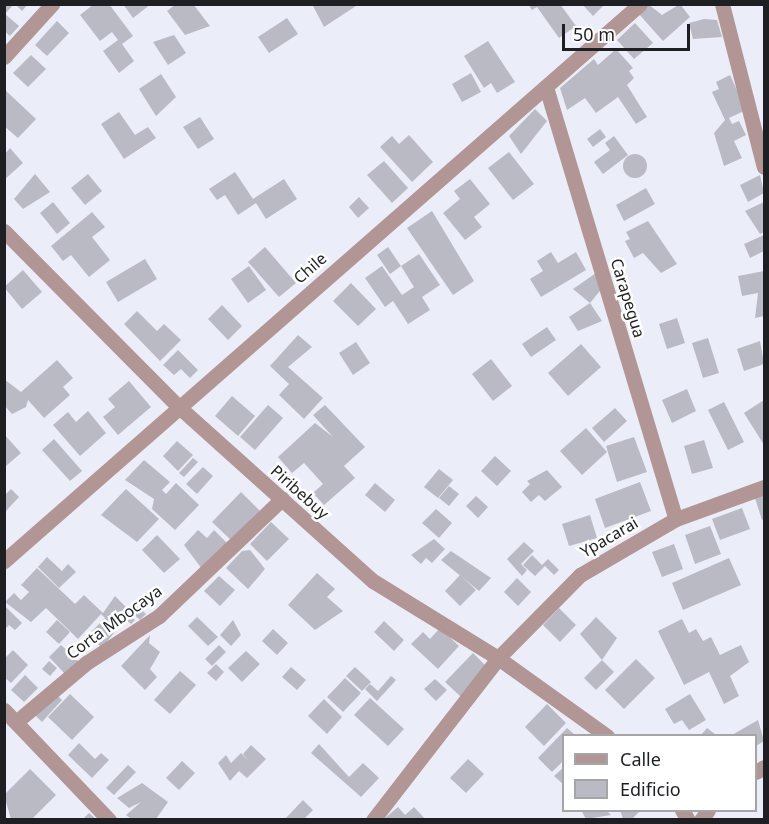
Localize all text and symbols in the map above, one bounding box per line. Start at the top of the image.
scale bar [565,12,692,50]
text: 50 m [573,22,615,46]
street label: Chile [290,249,330,287]
street label: Carapegua [607,256,649,340]
street label: Piribebuy [267,461,333,523]
street label: Ypacarai [577,513,641,561]
street label: Corta Mbocaya [63,581,165,663]
legend [562,734,757,812]
text: Calle [620,747,661,771]
text: Edificio [620,777,681,801]

